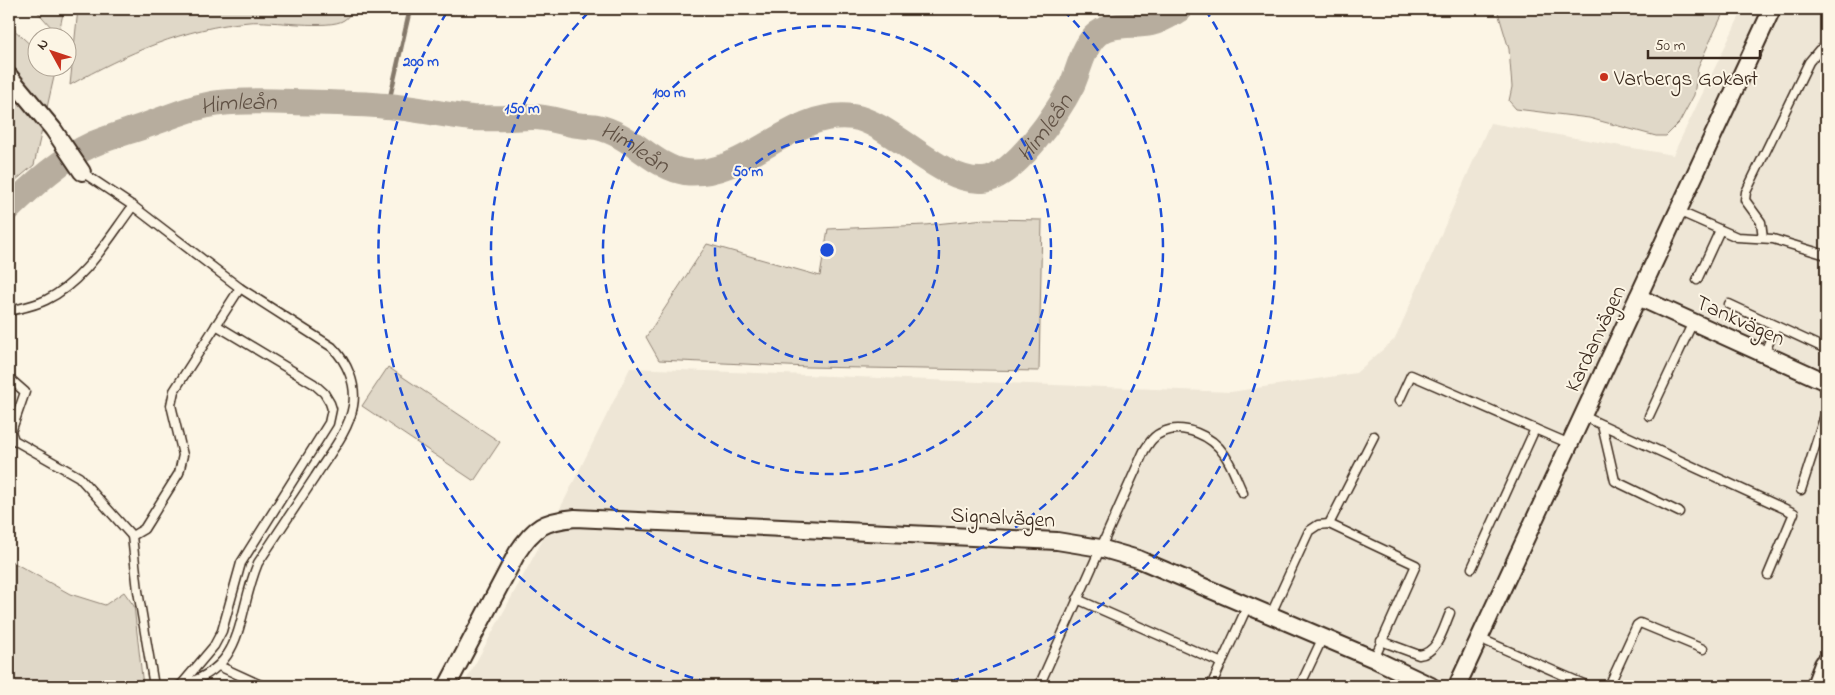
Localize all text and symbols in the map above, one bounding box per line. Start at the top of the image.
north arrow [28,28,78,78]
scale bar [1648,28,1760,60]
text: N [32,34,54,55]
text: 50 m [1655,35,1686,57]
text: 200 m [402,51,439,73]
place label: Varbergs Gokart [1613,64,1759,97]
marker: Varbergs Gokart [1598,71,1610,83]
text: 100 m [652,82,686,104]
water label: Himleån [197,86,278,126]
water label: Himleån [1009,87,1084,171]
text: 150 m [504,98,540,120]
water label: Himleån [595,114,676,185]
text: 50 m [733,161,764,183]
centre of rings [818,241,836,259]
street label: Kardanvägen [1558,281,1636,398]
street label: Tankvägen [1689,288,1790,357]
street label: Signalvägen [950,500,1056,539]

